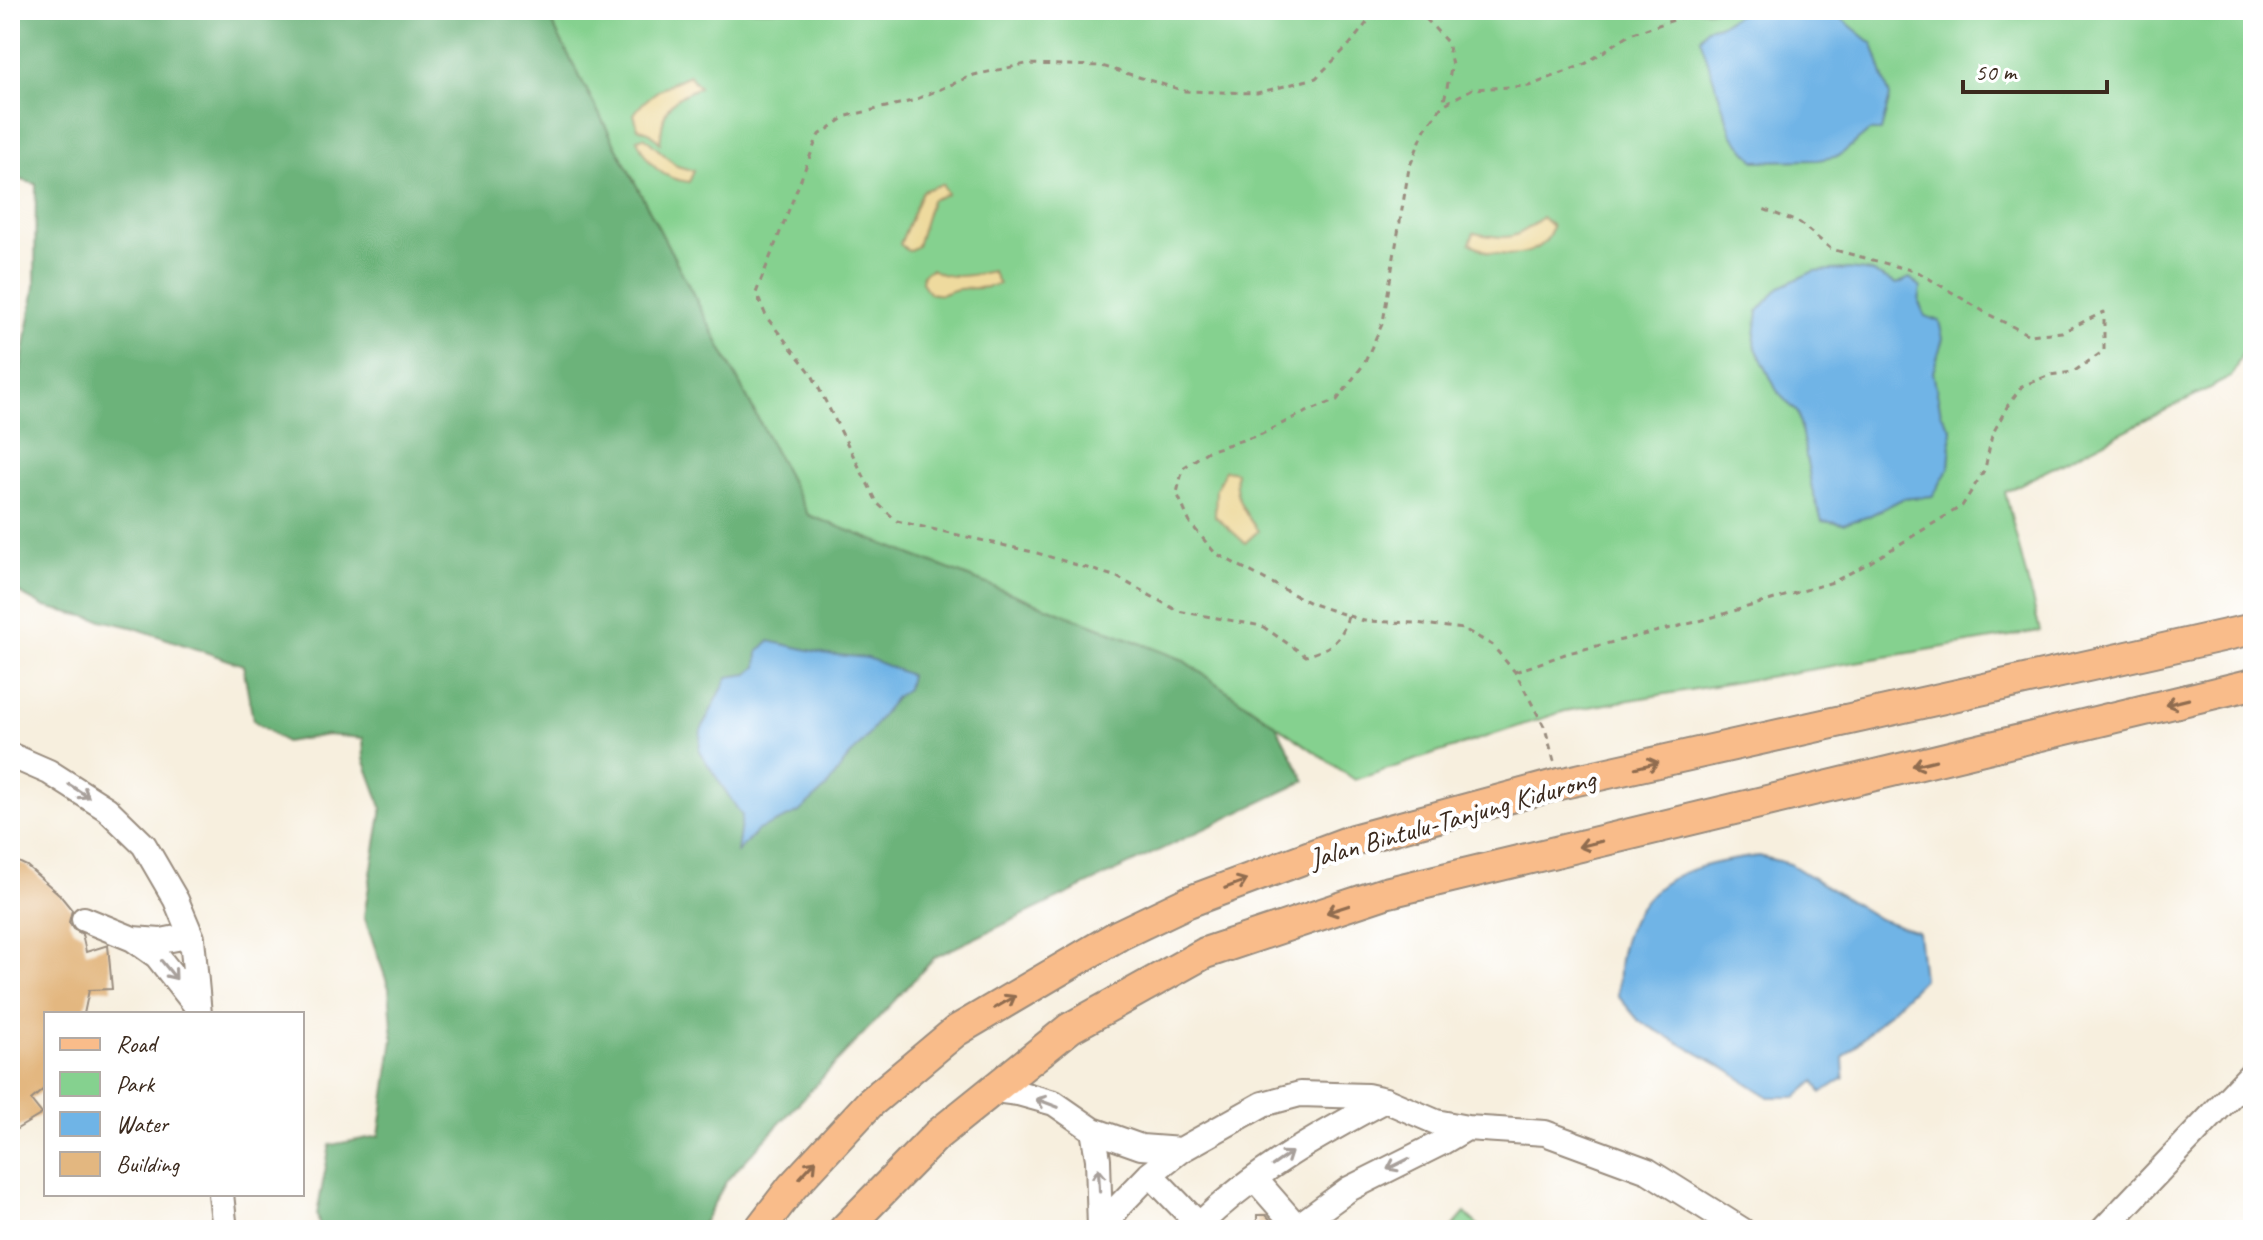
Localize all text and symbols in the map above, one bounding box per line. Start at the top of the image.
scale bar [1963,44,2107,94]
text: 50 m [1975,57,2018,87]
one-way arrow [2165,696,2191,711]
one-way arrow [1912,756,1938,771]
one-way arrow [1633,757,1659,772]
street label: Jalan Bintulu-Tanjung Kidurong [1303,760,1601,877]
one-way arrow [67,783,90,799]
one-way arrow [1578,837,1603,852]
one-way arrow [1223,876,1248,890]
one-way arrow [1326,902,1351,917]
one-way arrow [160,959,178,980]
one-way arrow [993,994,1016,1010]
legend [44,1012,304,1196]
text: Road [116,1029,160,1059]
text: Park [116,1069,156,1099]
one-way arrow [1035,1095,1060,1109]
text: Water [116,1109,171,1139]
text: Building [116,1149,181,1179]
one-way arrow [1271,1151,1293,1167]
one-way arrow [1387,1158,1410,1173]
one-way arrow [799,1160,817,1180]
one-way arrow [1092,1167,1107,1194]

